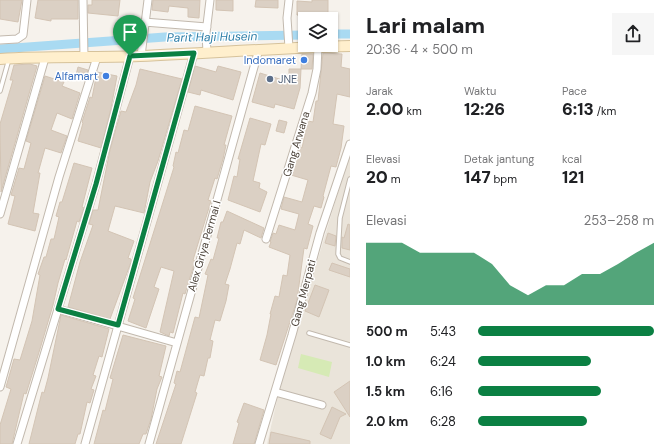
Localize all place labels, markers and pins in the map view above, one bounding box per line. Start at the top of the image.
pin [113,15,147,56]
place label: Indomaret [244,53,296,67]
marker: Indomaret [299,55,309,65]
place label: Alfamart [55,69,98,83]
marker: Alfamart [101,71,111,81]
place label: JNE [278,72,297,86]
marker: JNE [265,74,275,84]

